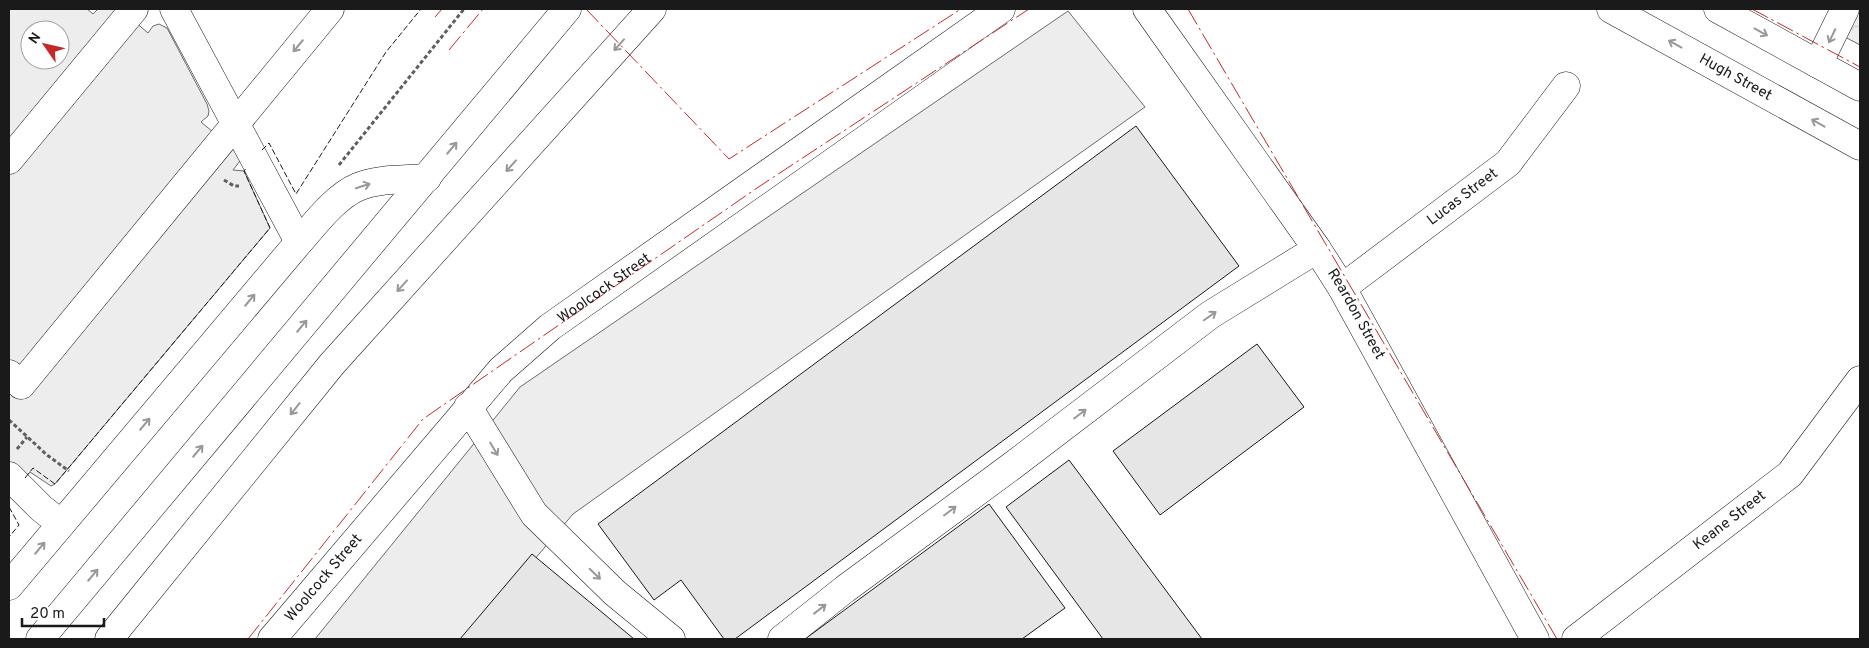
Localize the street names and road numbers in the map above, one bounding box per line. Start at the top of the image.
street label: Hugh Street [1696,50,1775,105]
street label: Lucas Street [1423,164,1502,230]
street label: Woolcock Street [554,249,655,328]
street label: Reardon Street [1323,265,1389,363]
street label: Keane Street [1689,486,1770,555]
street label: Woolcock Street [281,530,367,626]

